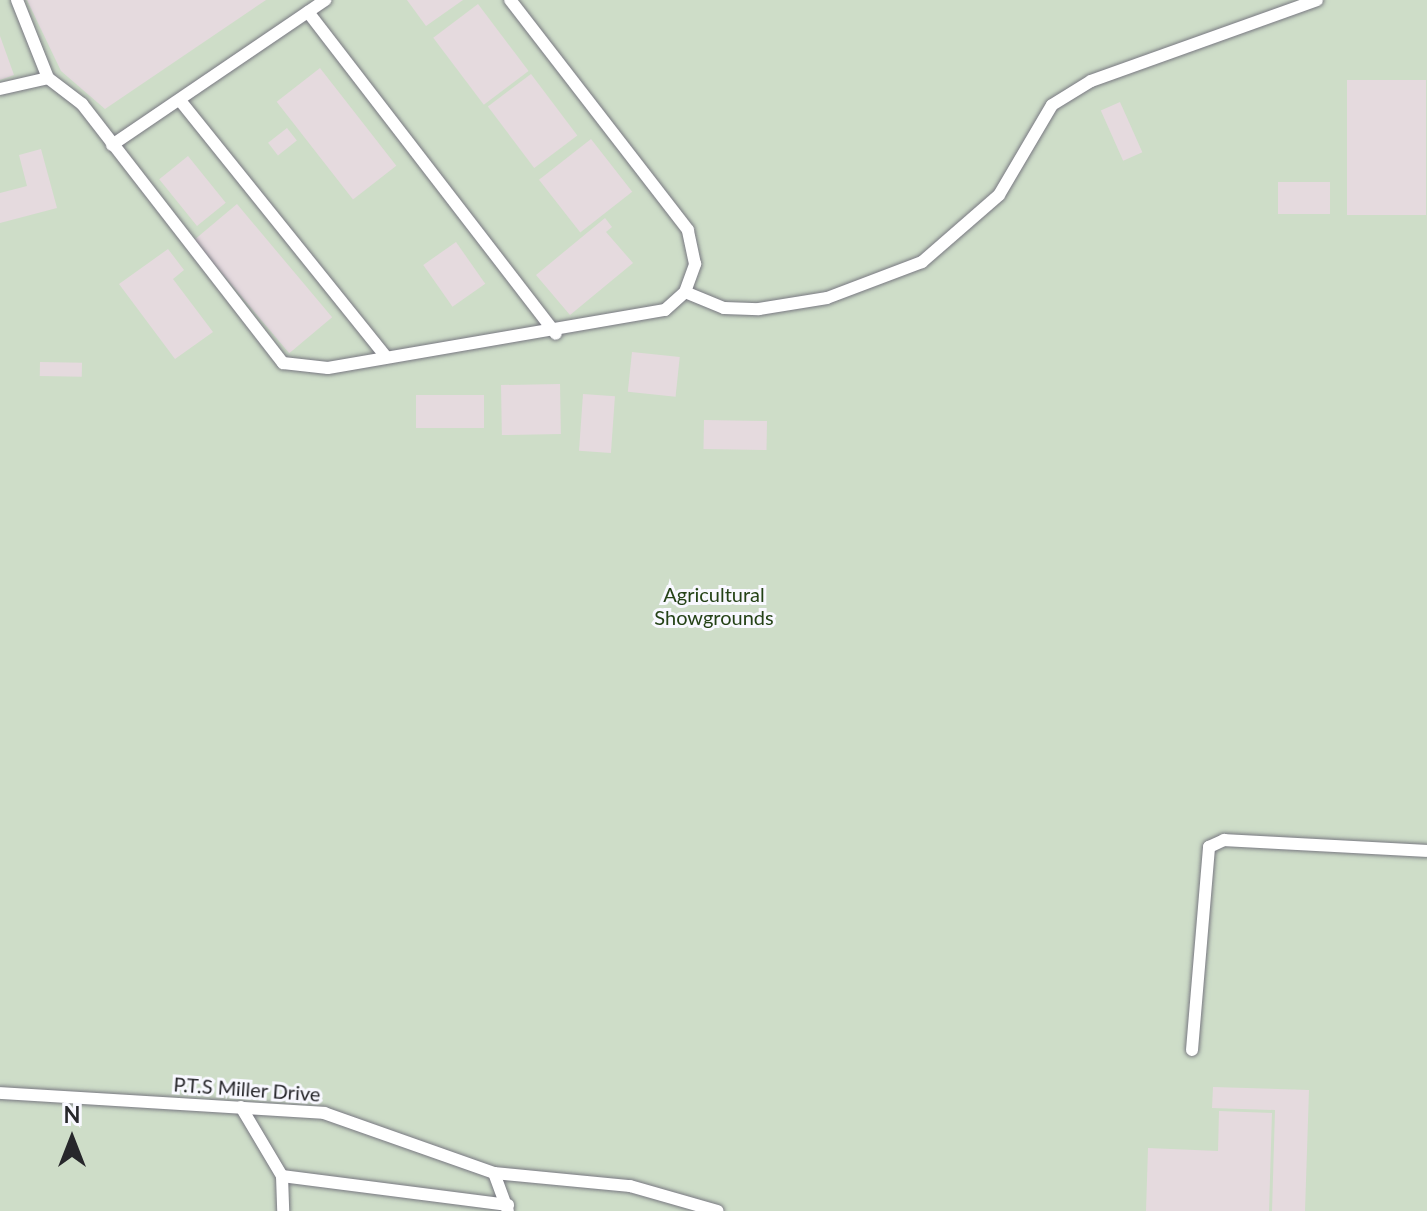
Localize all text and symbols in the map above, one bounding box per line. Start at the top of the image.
park label: Agricultural Showgrounds [654,582,774,629]
street label: P.T.S Miller Drive [172,1072,322,1106]
north arrow [32,1099,112,1179]
text: N [64,1101,80,1128]

